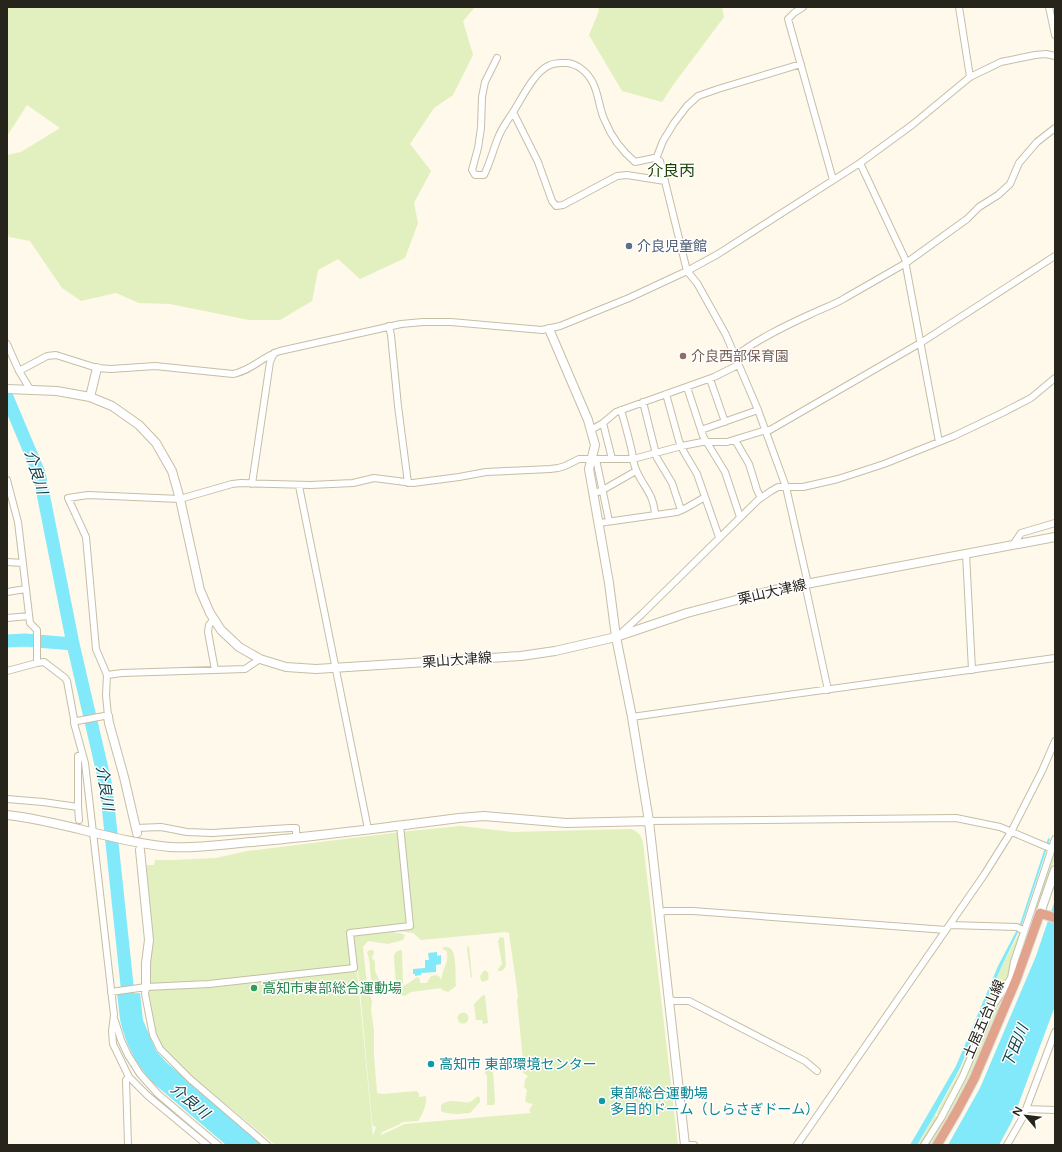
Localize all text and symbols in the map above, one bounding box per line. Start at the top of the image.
district label: 介良丙 [647,161,695,181]
place label: 介良児童館 [637,238,707,255]
marker: 介良児童館 [624,241,634,251]
place label: 介良西部保育園 [691,348,789,365]
marker: 介良西部保育園 [678,351,688,361]
water label: 介良川 [21,448,52,498]
street label: 栗山大津線 [736,576,808,608]
street label: 栗山大津線 [421,649,493,671]
water label: 介良川 [93,764,118,814]
street label: 土居五台山線 [960,977,1008,1061]
place label: 高知市東部総合運動場 [262,980,402,997]
marker: 高知市東部総合運動場 [249,983,259,993]
water label: 下田川 [998,1020,1033,1070]
place label: 高知市 東部環境センター [439,1056,597,1073]
marker: 高知市 東部環境センター [426,1059,436,1069]
water label: 介良川 [167,1080,215,1124]
place label: 東部総合運動場 多目的ドーム（しらさぎドーム） [610,1085,819,1118]
marker: 東部総合運動場 多目的ドーム（しらさぎドーム） [597,1096,607,1106]
north arrow [1006,1096,1046,1136]
text: N [1010,1105,1025,1118]

